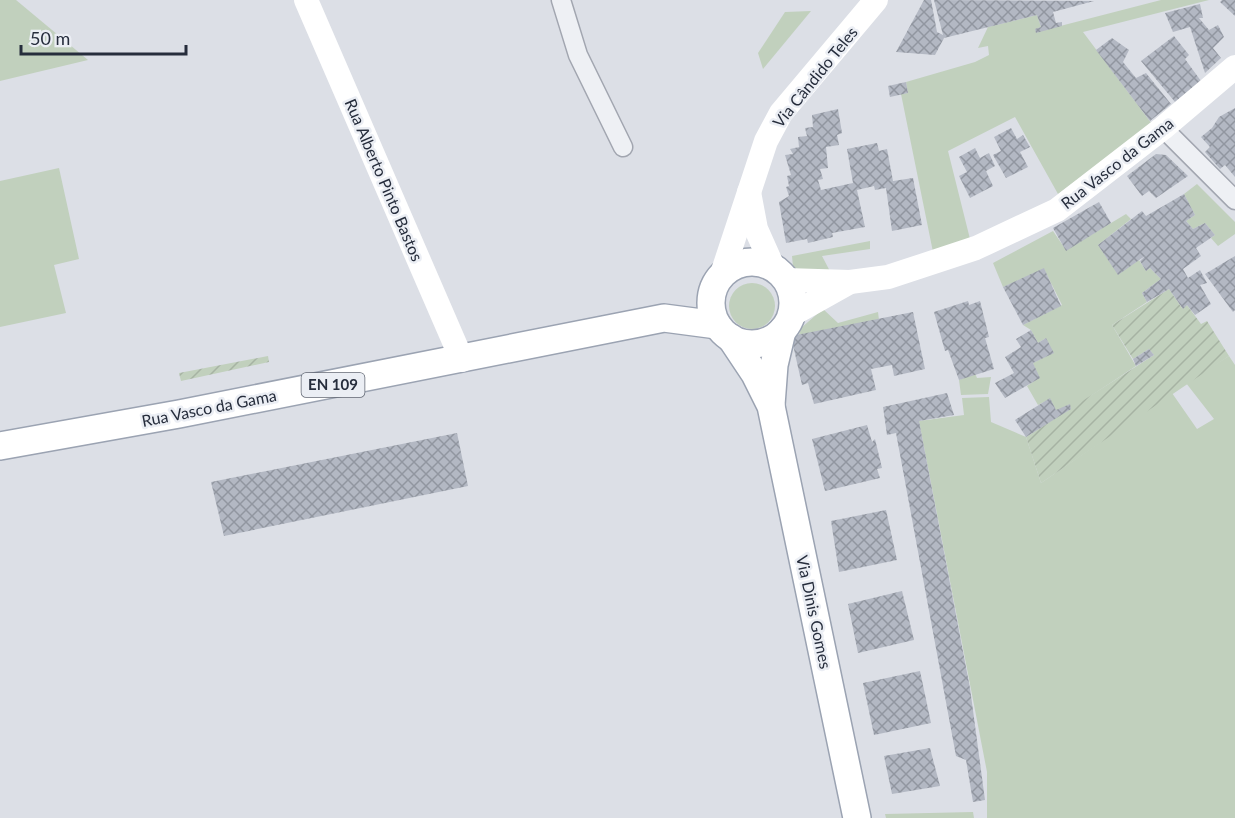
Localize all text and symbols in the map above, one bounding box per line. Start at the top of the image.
scale bar [21,18,186,56]
street label: Via Cândido Teles [768,23,861,131]
text: 50 m [30,27,70,49]
street label: Rua Alberto Pinto Bastos [342,96,427,264]
street label: Rua Vasco da Gama [1057,113,1177,212]
road number: EN 109 [302,373,364,397]
street label: Rua Vasco da Gama [140,385,278,430]
street label: Via Dinis Gomes [793,553,836,670]

